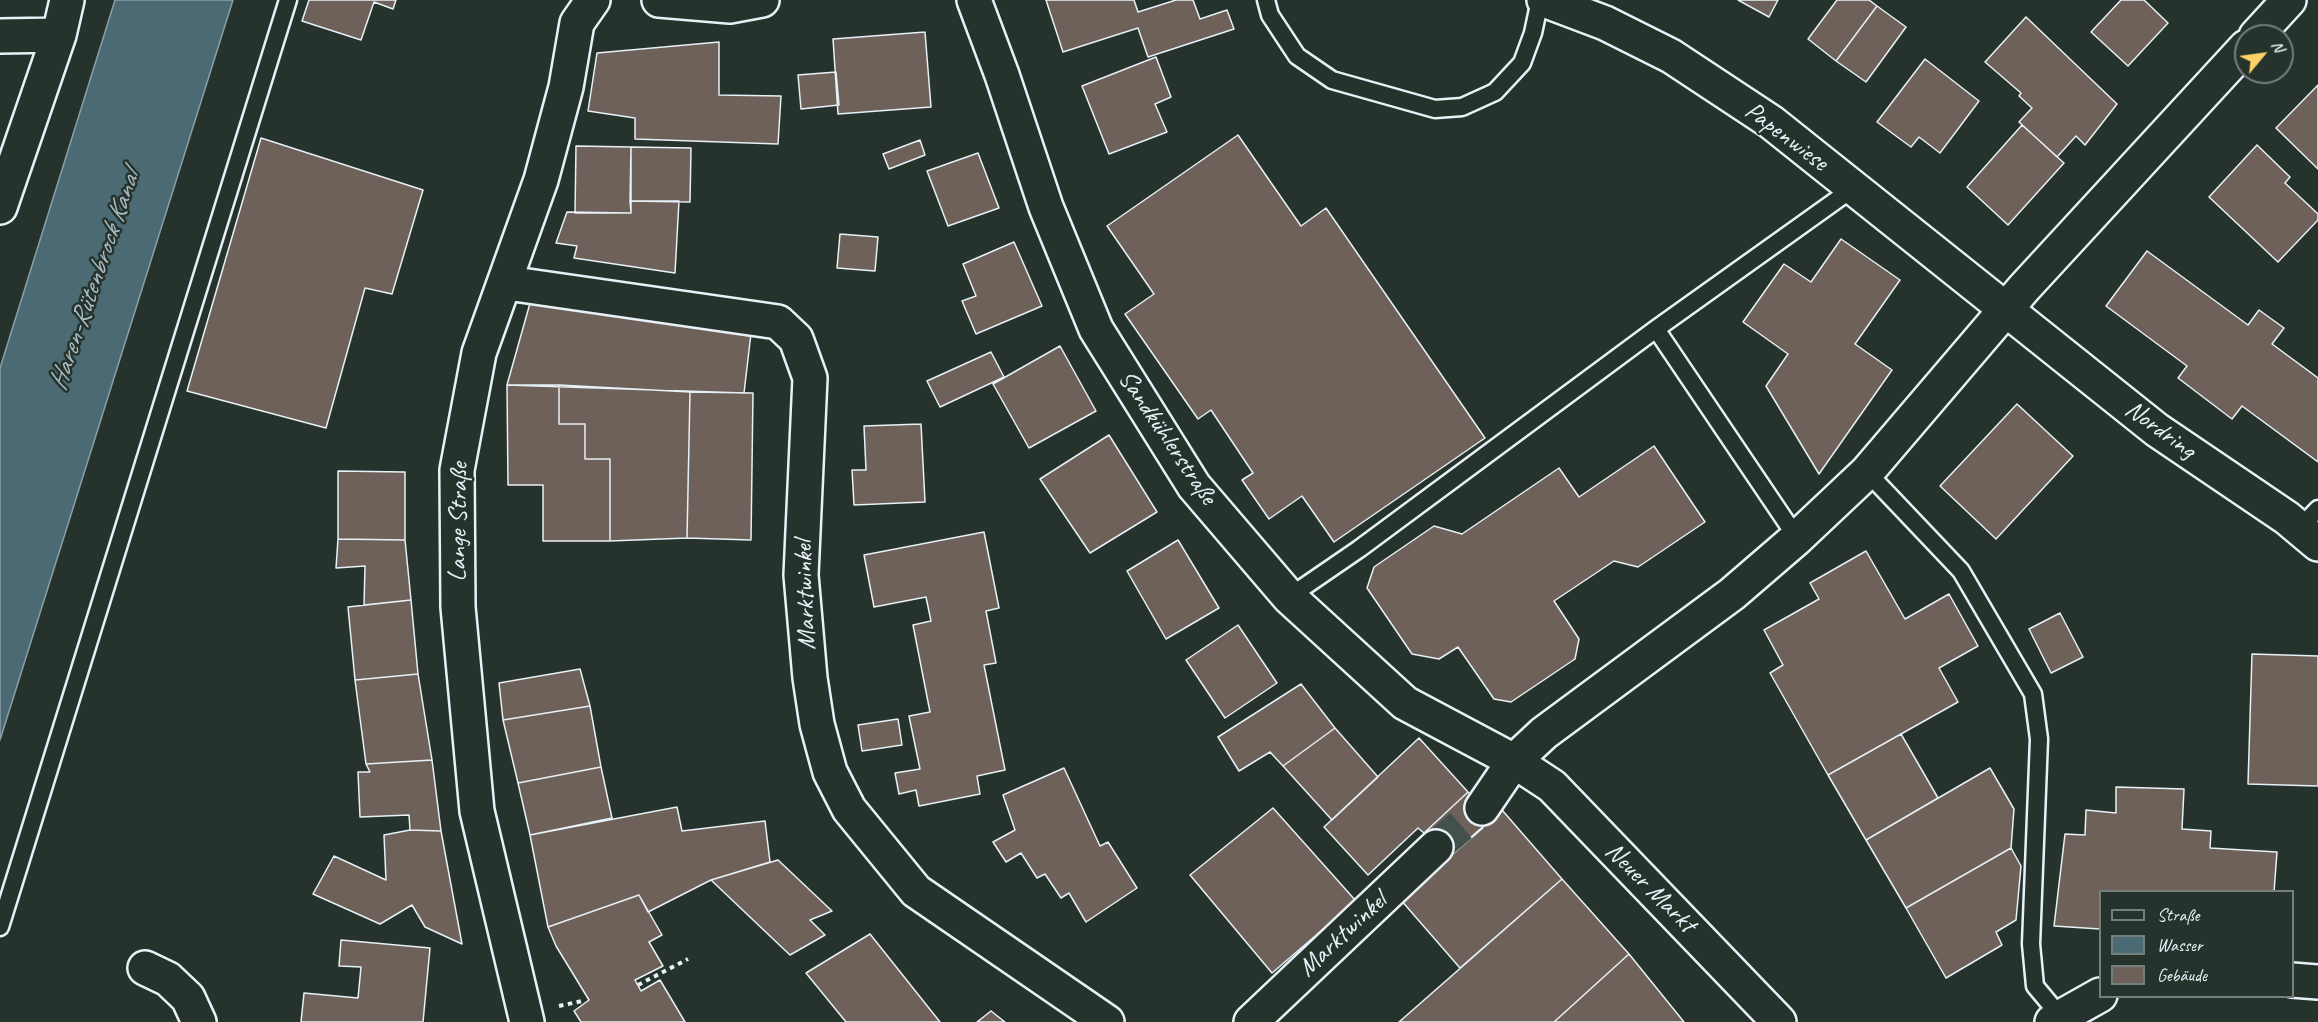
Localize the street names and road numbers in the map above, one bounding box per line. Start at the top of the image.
street label: Papenwiese [1738,96,1834,178]
street label: Sandkühlerstraße [1111,365,1223,511]
street label: Nordring [2119,394,2201,466]
street label: Lange Straße [442,462,476,582]
street label: Marktwinkel [788,540,824,650]
street label: Neuer Markt [1598,836,1702,940]
street label: Marktwinkel [1292,886,1394,984]

